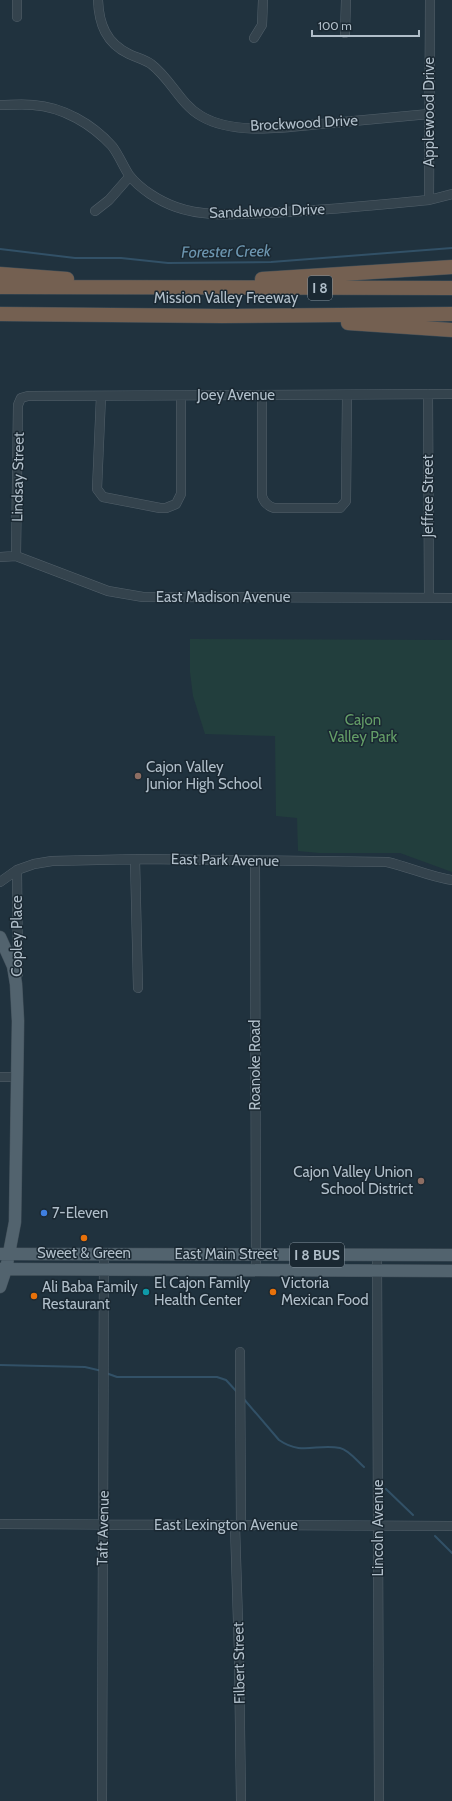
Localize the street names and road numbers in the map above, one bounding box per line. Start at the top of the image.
street label: Applewood Drive [420,57,438,167]
street label: Brockwood Drive [250,111,359,135]
street label: Sandalwood Drive [209,200,326,222]
road number: I 8 [308,276,332,300]
street label: Mission Valley Freeway [154,289,299,307]
street label: Joey Avenue [196,386,275,404]
street label: Lindsay Street [8,432,28,522]
street label: Jeffree Street [419,454,437,539]
street label: East Madison Avenue [156,588,291,606]
street label: East Park Avenue [171,850,280,870]
street label: Copley Place [8,895,26,977]
street label: Roanoke Road [246,1020,264,1110]
road number: I 8 BUS [290,1243,344,1267]
street label: East Main Street [175,1245,277,1263]
street label: Lincoln Avenue [369,1479,387,1576]
street label: Taft Avenue [93,1490,113,1566]
street label: East Lexington Avenue [154,1516,298,1534]
street label: Filbert Street [229,1622,249,1704]

